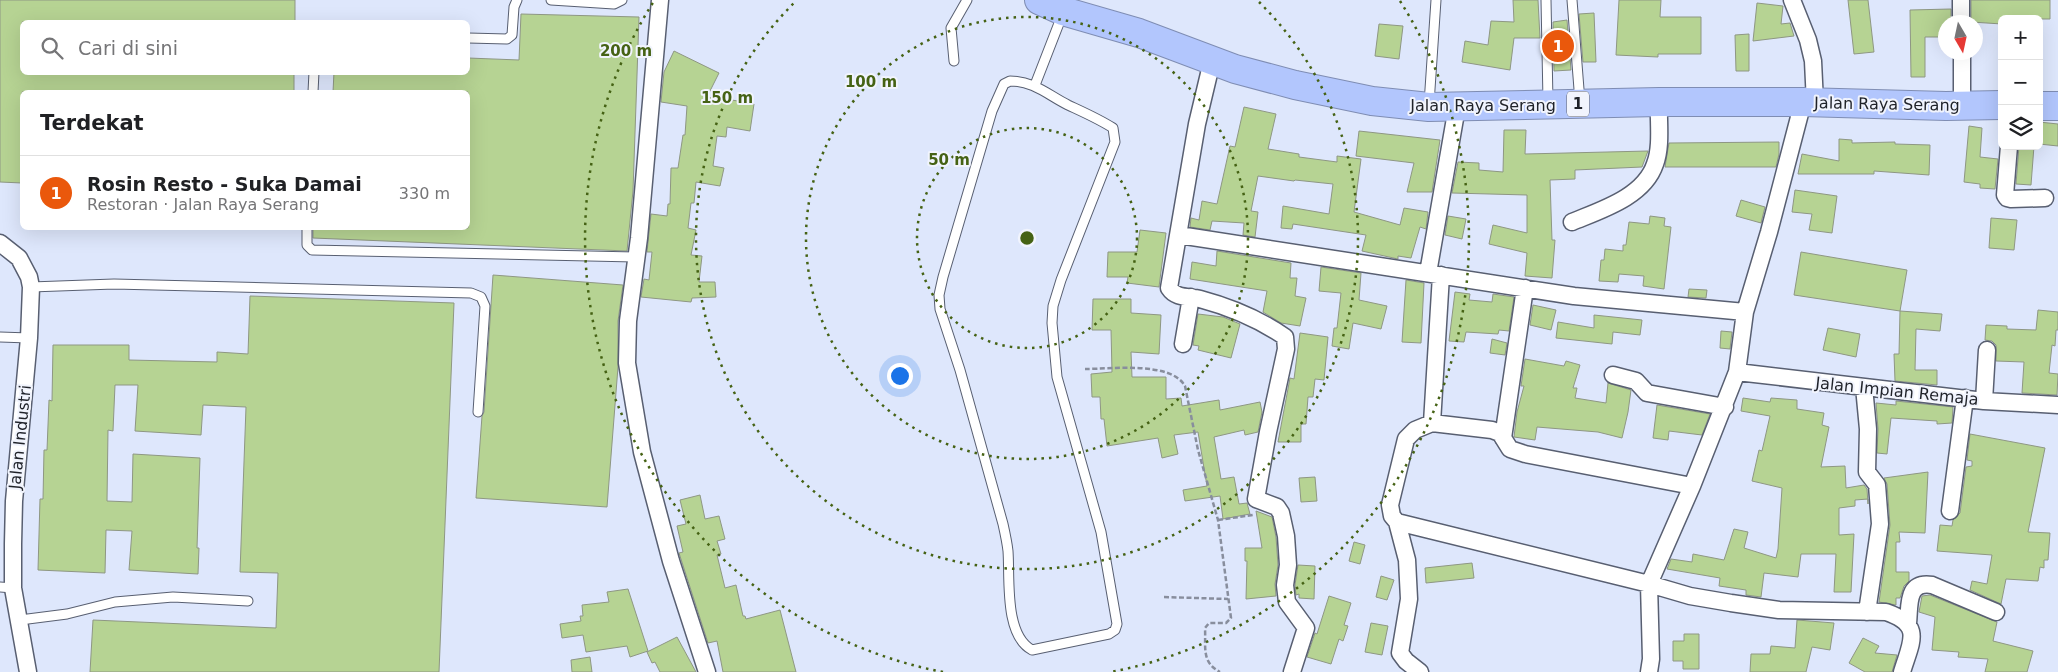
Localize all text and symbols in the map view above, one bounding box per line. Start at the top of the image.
north arrow [1938,15,1983,60]
map controls [1998,15,2043,150]
button: + [1998,15,2043,60]
search box [20,20,470,75]
pin: 1 [1542,27,1574,65]
icon: search [38,34,66,62]
text: Cari di sini [78,37,178,59]
text: 200 m [600,42,652,60]
button: − [1998,60,2043,105]
text: 100 m [845,73,897,91]
text: 150 m [701,89,753,107]
road number: 1 [1567,92,1589,116]
street label: Jalan Raya Serang [1813,93,1960,115]
street label: Jalan Raya Serang [1409,96,1556,115]
button: layers [1998,105,2043,150]
text: Terdekat [40,111,144,135]
text: 50 m [928,151,970,169]
text: Rosin Resto - Suka Damai [87,173,362,195]
text: 1 [50,184,62,203]
text: 330 m [399,184,450,203]
text: Restoran · Jalan Raya Serang [87,195,319,214]
centre of rings [1018,229,1036,247]
your location [887,363,913,389]
street label: Jalan Impian Remaja [1814,373,1979,409]
street label: Jalan Industri [5,384,35,491]

